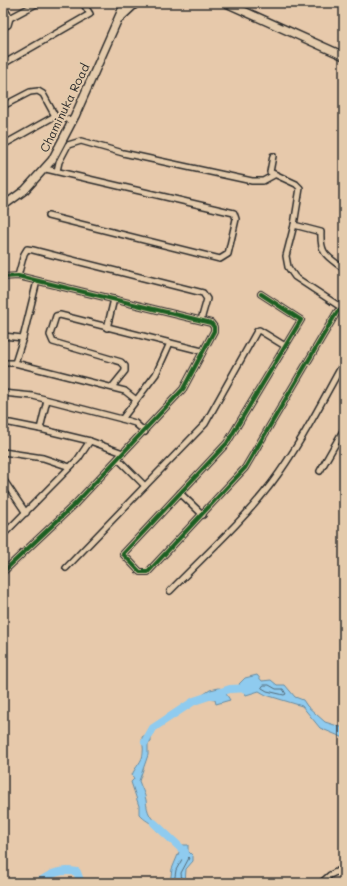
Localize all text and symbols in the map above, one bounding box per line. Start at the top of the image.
street label: Chaminuka Road [36,60,93,155]

